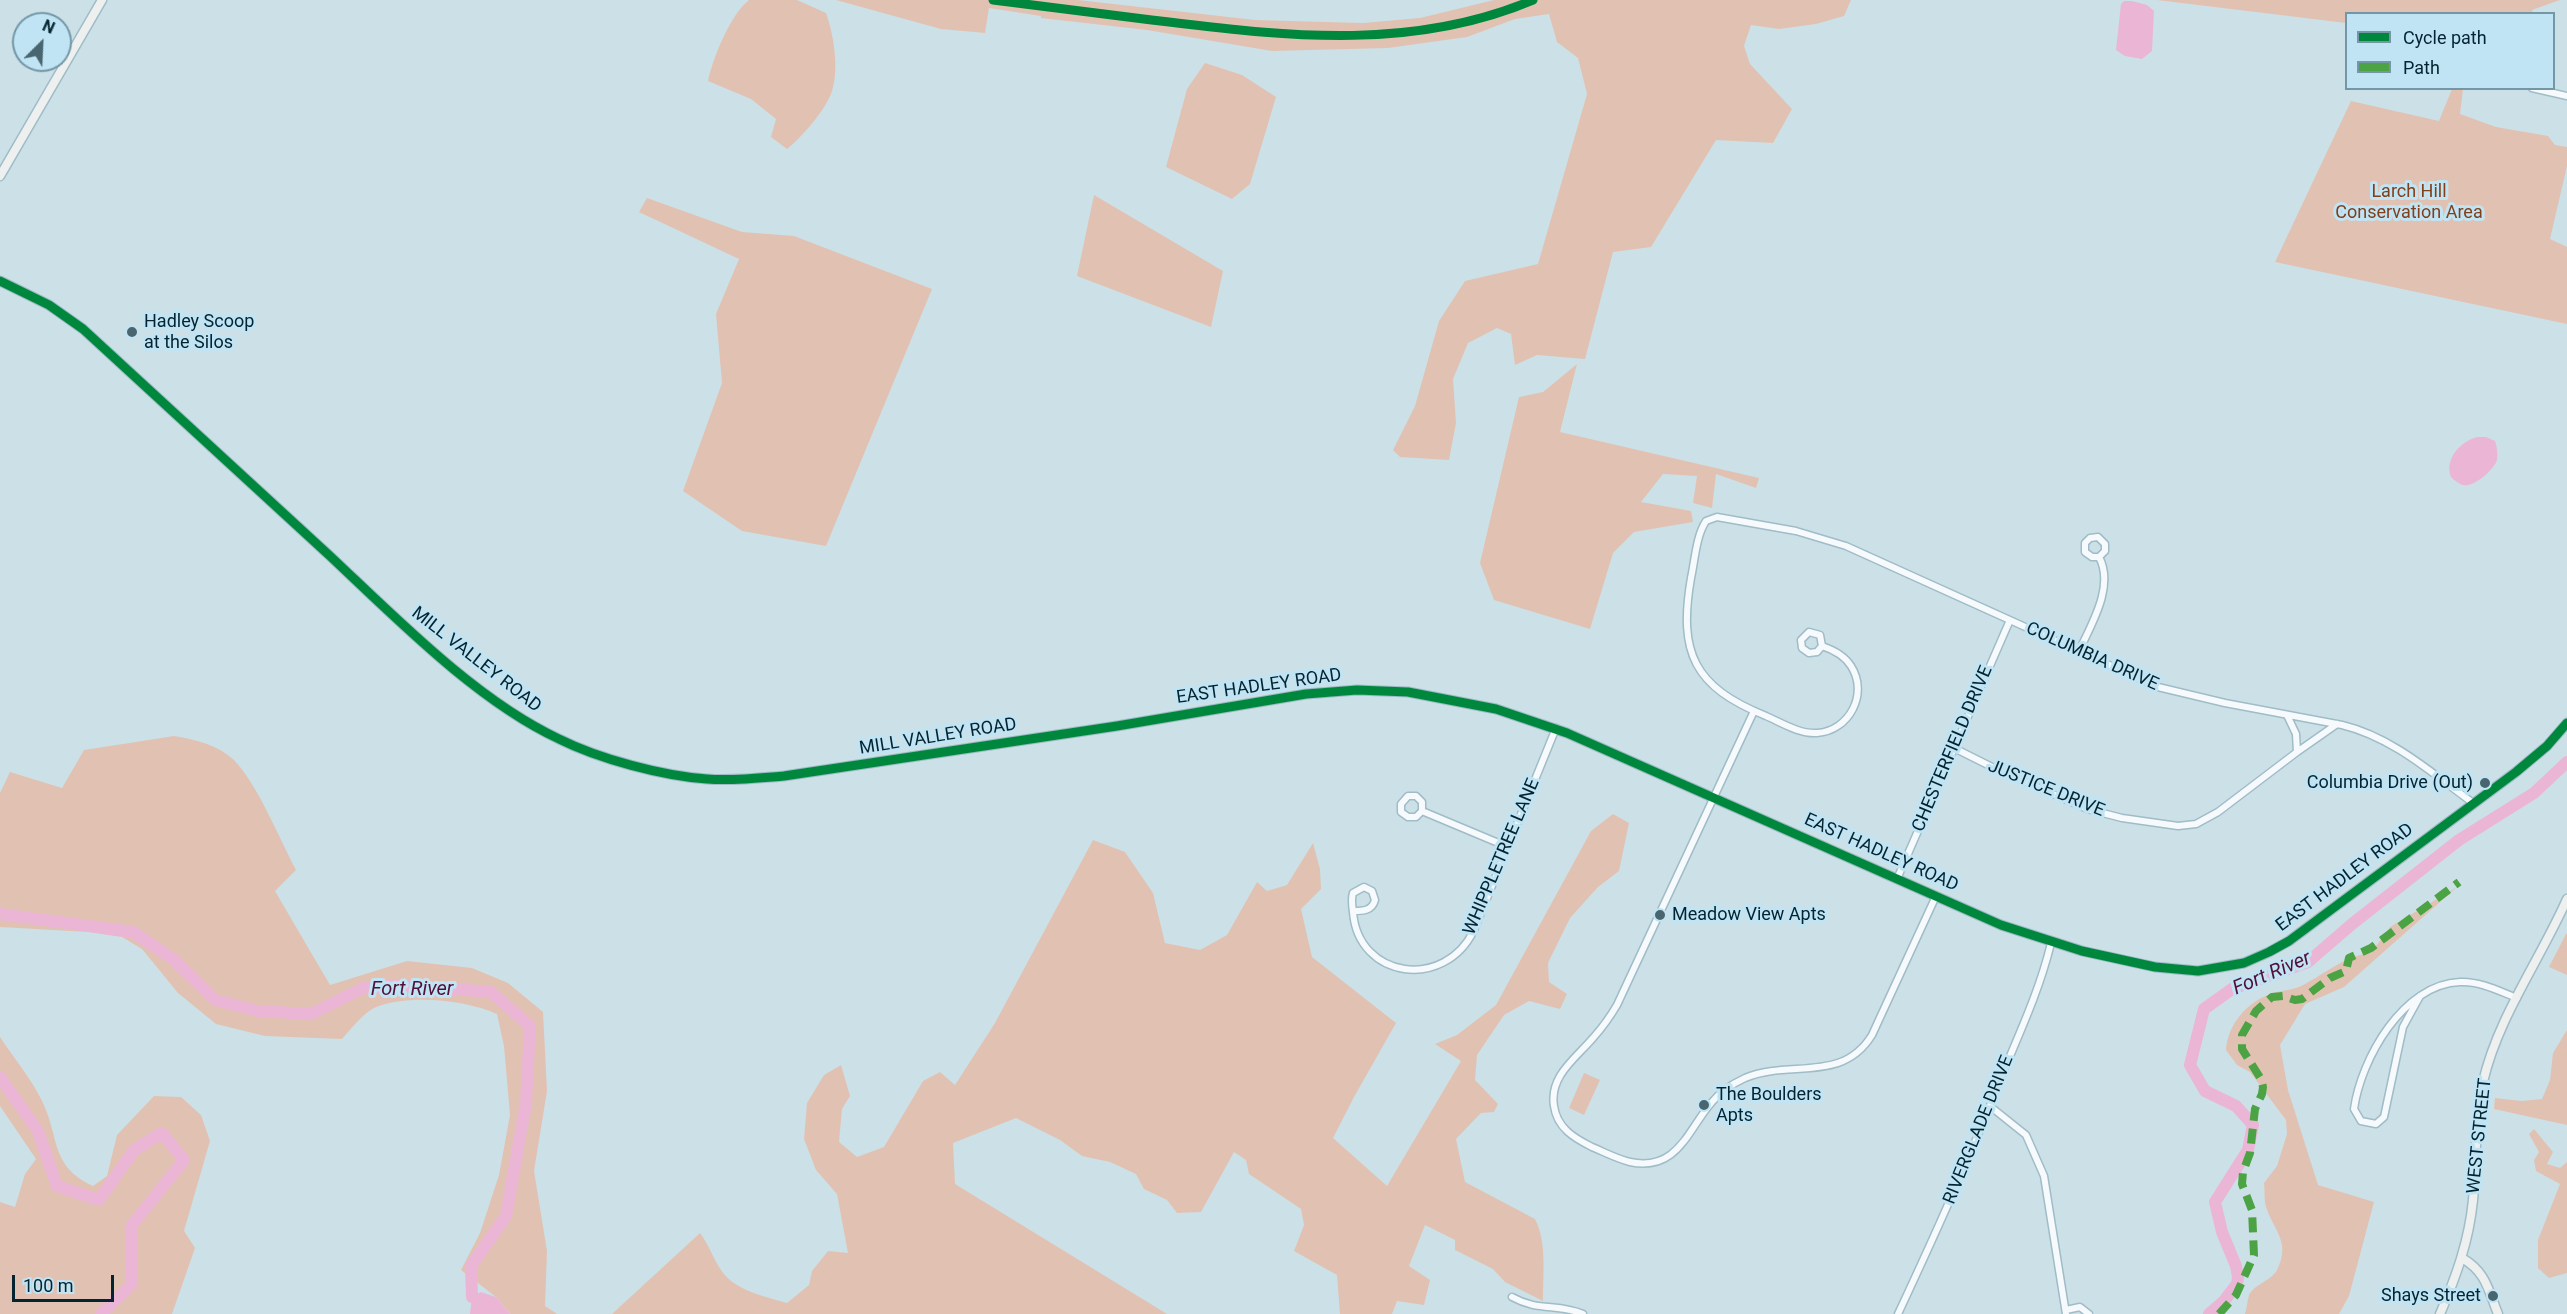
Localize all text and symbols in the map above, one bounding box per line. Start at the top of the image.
north arrow [12,12,72,72]
legend [2345,12,2555,90]
text: N [40,16,58,38]
text: Cycle path [2403,27,2487,48]
text: Path [2403,57,2440,78]
park label: Larch Hill Conservation Area [2335,181,2483,224]
place label: Hadley Scoop at the Silos [144,311,254,354]
marker: Hadley Scoop at the Silos [125,325,139,339]
street label: MILL VALLEY ROAD [407,603,545,717]
street label: COLUMBIA DRIVE [2022,618,2162,696]
street label: CHESTERFIELD DRIVE [1908,663,1998,835]
street label: EAST HADLEY ROAD [1175,665,1343,709]
street label: MILL VALLEY ROAD [858,714,1018,760]
street label: JUSTICE DRIVE [1985,756,2107,822]
place label: Columbia Drive (Out) [2307,772,2473,794]
street label: WHIPPLETREE LANE [1459,775,1545,939]
marker: Columbia Drive (Out) [2478,776,2492,790]
street label: EAST HADLEY ROAD [1801,809,1961,897]
street label: EAST HADLEY ROAD [2272,819,2418,937]
place label: Meadow View Apts [1672,904,1826,926]
marker: Meadow View Apts [1653,908,1667,922]
water label: Fort River [2229,947,2315,1001]
water label: Fort River [371,978,453,1002]
street label: RIVERGLADE DRIVE [1939,1052,2019,1208]
street label: WEST STREET [2463,1077,2497,1195]
place label: The Boulders Apts [1716,1084,1822,1126]
marker: The Boulders Apts [1697,1098,1711,1112]
scale bar [15,1263,117,1301]
text: 100 m [23,1275,74,1296]
place label: Shays Street [2381,1285,2481,1307]
marker: Shays Street [2486,1289,2500,1303]

